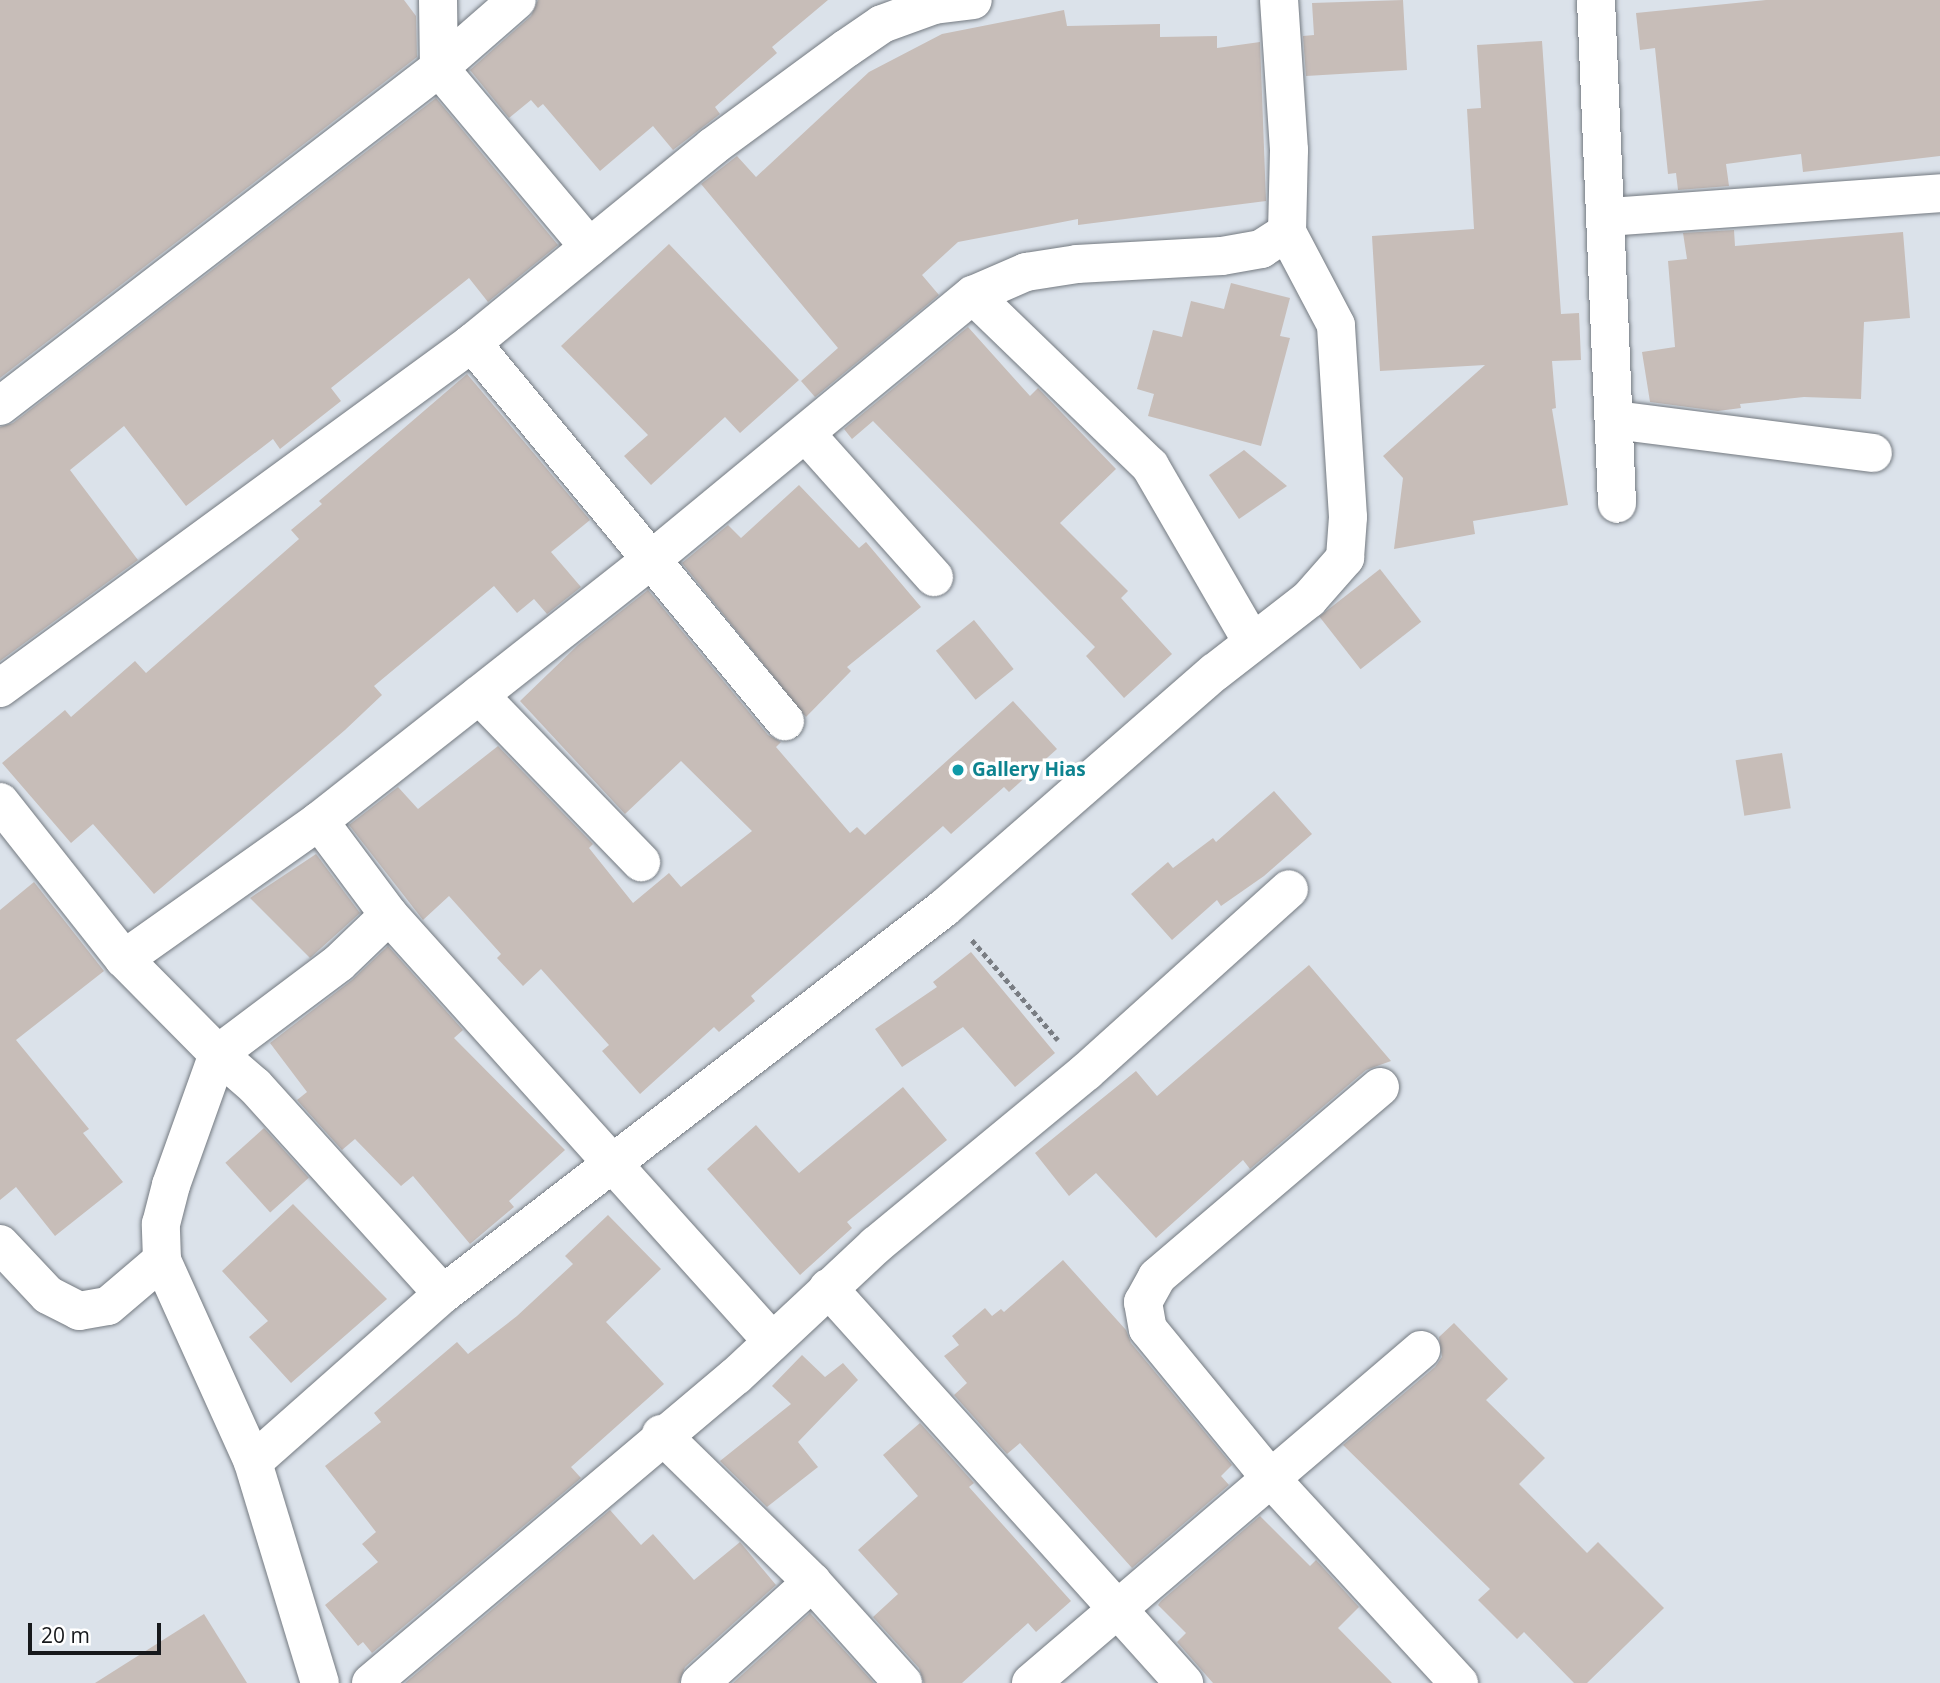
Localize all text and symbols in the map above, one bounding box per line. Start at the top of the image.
place label: Gallery Hias [972,759,1086,781]
marker: Gallery Hias [950,762,966,778]
scale bar [32,1610,164,1654]
text: 20 m [41,1621,90,1649]

